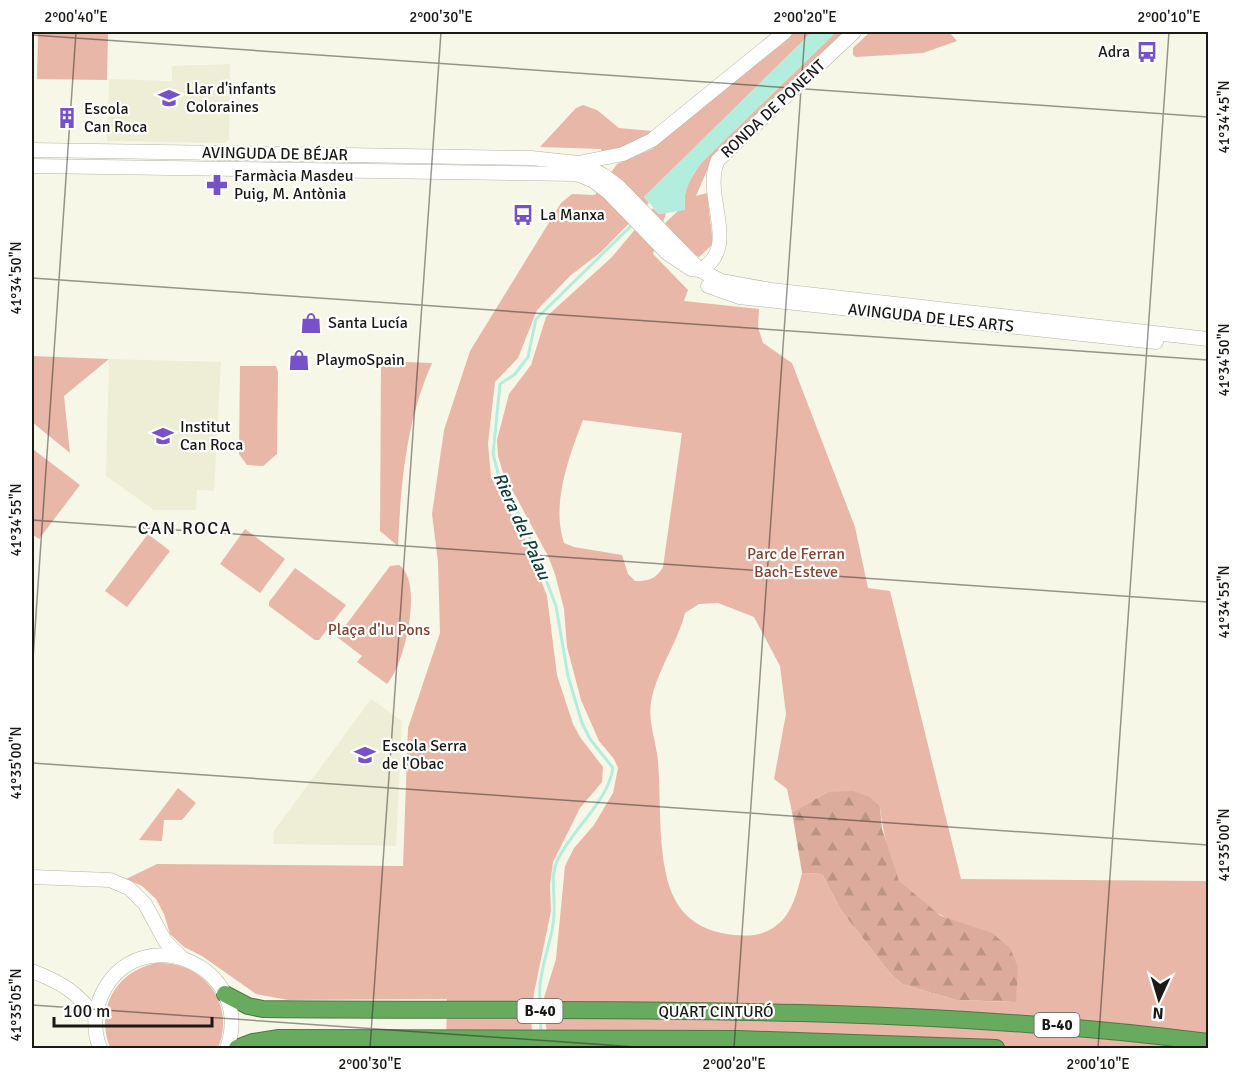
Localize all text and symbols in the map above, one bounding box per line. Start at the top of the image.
text: 2°00'40"E [44,8,108,26]
text: 2°00'30"E [409,8,473,26]
text: 2°00'20"E [773,8,837,26]
text: 2°00'10"E [1137,8,1201,26]
bus stop icon: Adra [1135,40,1159,64]
place label: Adra [1098,42,1130,62]
street label: RONDA DE PONENT [717,55,829,163]
place label: Llar d'infants Coloraines [186,79,276,117]
text: 41°34'45"N [1215,80,1233,154]
school or university icon: Llar d'infants Coloraines [157,86,181,110]
place label: Escola Can Roca [84,99,147,137]
building icon: Escola Can Roca [55,106,79,130]
street label: AVINGUDA DE BÉJAR [202,143,349,165]
place label: Farmàcia Masdeu Puig, M. Antònia [234,166,354,204]
pharmacy icon: Farmàcia Masdeu Puig, M. Antònia [205,173,229,197]
bus stop icon: La Manxa [511,203,535,227]
place label: La Manxa [540,205,605,225]
text: 41°34'50"N [7,241,25,315]
street label: AVINGUDA DE LES ARTS [847,299,1015,337]
shop icon: Santa Lucía [299,311,323,335]
place label: Santa Lucía [328,313,408,333]
text: 41°34'50"N [1215,323,1233,397]
shop icon: PlaymoSpain [287,348,311,372]
place label: PlaymoSpain [316,350,405,370]
place label: Institut Can Roca [180,417,243,455]
school or university icon: Institut Can Roca [151,424,175,448]
water label: Riera del Palau [489,469,556,584]
text: 41°34'55"N [7,483,25,557]
district label: CAN ROCA [138,517,232,539]
park label: Parc de Ferran Bach-Esteve [747,544,845,582]
text: 41°34'55"N [1215,565,1233,639]
park label: Plaça d'Iu Pons [328,620,430,640]
text: 41°35'00"N [7,726,25,800]
place label: Escola Serra de l'Obac [382,736,467,774]
school or university icon: Escola Serra de l'Obac [353,743,377,767]
text: 41°35'00"N [1215,808,1233,882]
text: 41°35'05"N [7,968,25,1042]
north arrow [1129,969,1189,1029]
scale bar [54,990,212,1028]
road number: B-40 [518,999,562,1023]
text: 100 m [63,1000,110,1022]
street label: QUART CINTURÓ [658,1002,774,1022]
text: N [1152,1003,1164,1023]
road number: B-40 [1034,1013,1080,1037]
text: 2°00'30"E [338,1055,402,1073]
text: 2°00'20"E [702,1055,766,1073]
text: 2°00'10"E [1066,1055,1130,1073]

